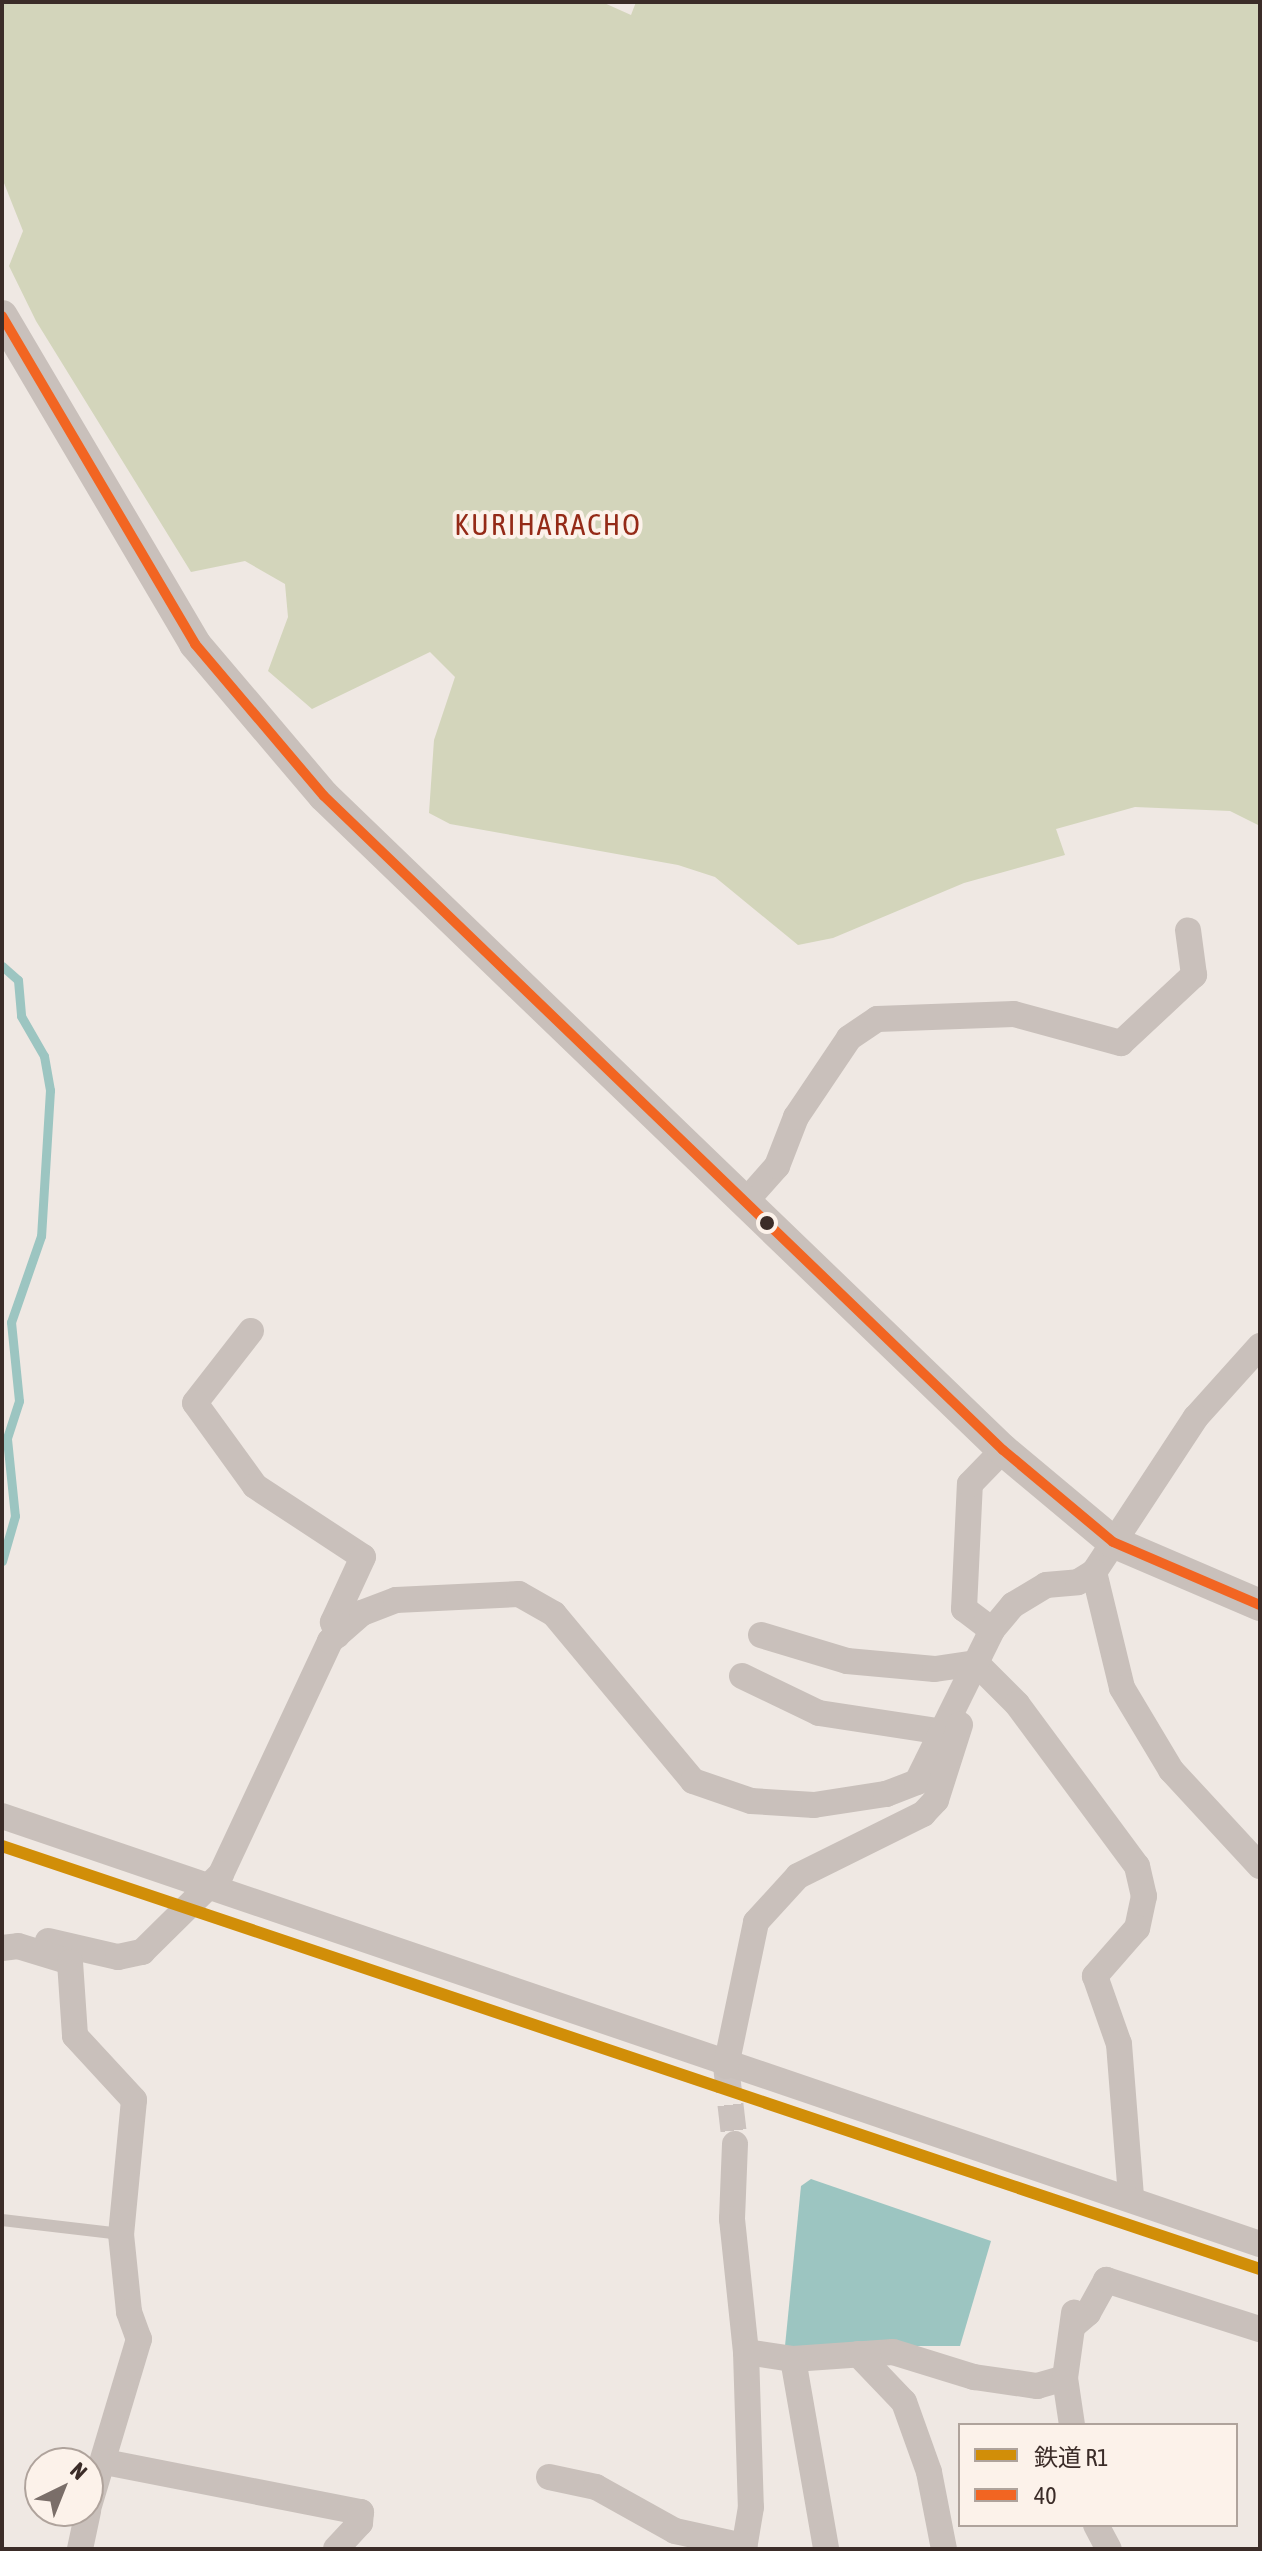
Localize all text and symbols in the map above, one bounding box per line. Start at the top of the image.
district label: KURIHARACHO [454,506,642,542]
unlabelled marker [759,1215,775,1231]
legend [958,2423,1238,2527]
text: 鉄道 R1 [1034,2444,1109,2471]
north arrow [24,2447,104,2527]
text: N [65,2457,93,2485]
text: 40 [1034,2482,1057,2509]

